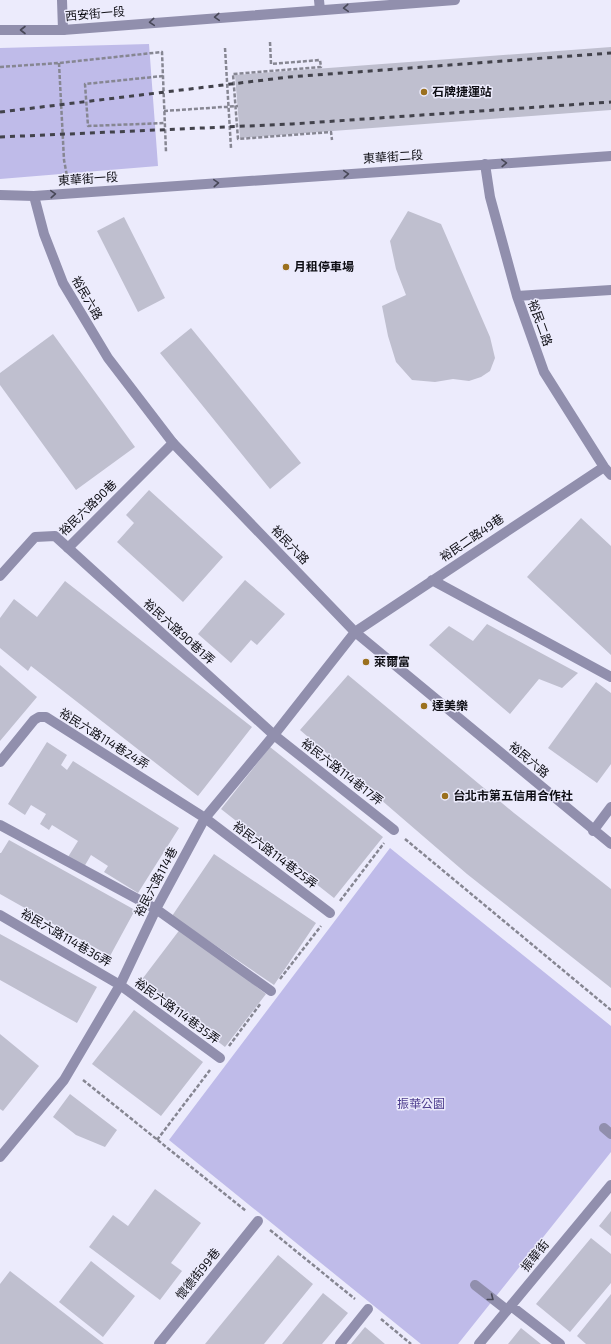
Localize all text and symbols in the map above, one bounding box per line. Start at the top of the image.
street label: 西安街一段 [64,3,125,23]
one-way arrow [343,4,349,13]
one-way arrow [214,13,220,22]
one-way arrow [149,18,155,27]
one-way arrow [20,26,26,34]
place label: 石牌捷運站 [432,84,492,98]
marker: 石牌捷運站 [419,87,429,97]
street label: 東華街二段 [363,147,423,165]
one-way arrow [501,159,507,167]
street label: 東華街一段 [58,169,118,187]
one-way arrow [343,169,349,178]
one-way arrow [213,178,220,187]
one-way arrow [50,190,56,199]
place label: 月租停車場 [294,259,354,273]
marker: 月租停車場 [281,262,291,272]
street label: 裕民六路 [70,273,106,322]
street label: 裕民二路 [526,298,556,348]
street label: 裕民六路90巷 [56,477,119,538]
street label: 裕民二路49巷 [437,511,506,564]
street label: 裕民六路 [269,522,312,566]
street label: 裕民六路90巷1弄 [141,596,218,667]
place label: 萊爾富 [374,654,410,668]
marker: 萊爾富 [361,657,371,667]
place label: 達美樂 [432,698,468,712]
marker: 達美樂 [419,701,429,711]
street label: 裕民六路114巷24弄 [57,705,152,771]
street label: 裕民六路114巷17弄 [299,735,386,807]
street label: 裕民六路 [507,738,553,780]
place label: 台北市第五信用合作社 [453,788,573,802]
marker: 台北市第五信用合作社 [440,791,450,801]
street label: 裕民六路114巷25弄 [231,818,321,891]
street label: 裕民六路114巷 [131,844,179,919]
street label: 裕民六路114巷36弄 [19,905,114,969]
street label: 裕民六路114巷35弄 [132,975,223,1046]
park label: 振華公園 [397,1096,445,1110]
street label: 振華街 [517,1237,551,1274]
street label: 懷德街99巷 [172,1245,222,1302]
one-way arrow [486,1293,493,1300]

